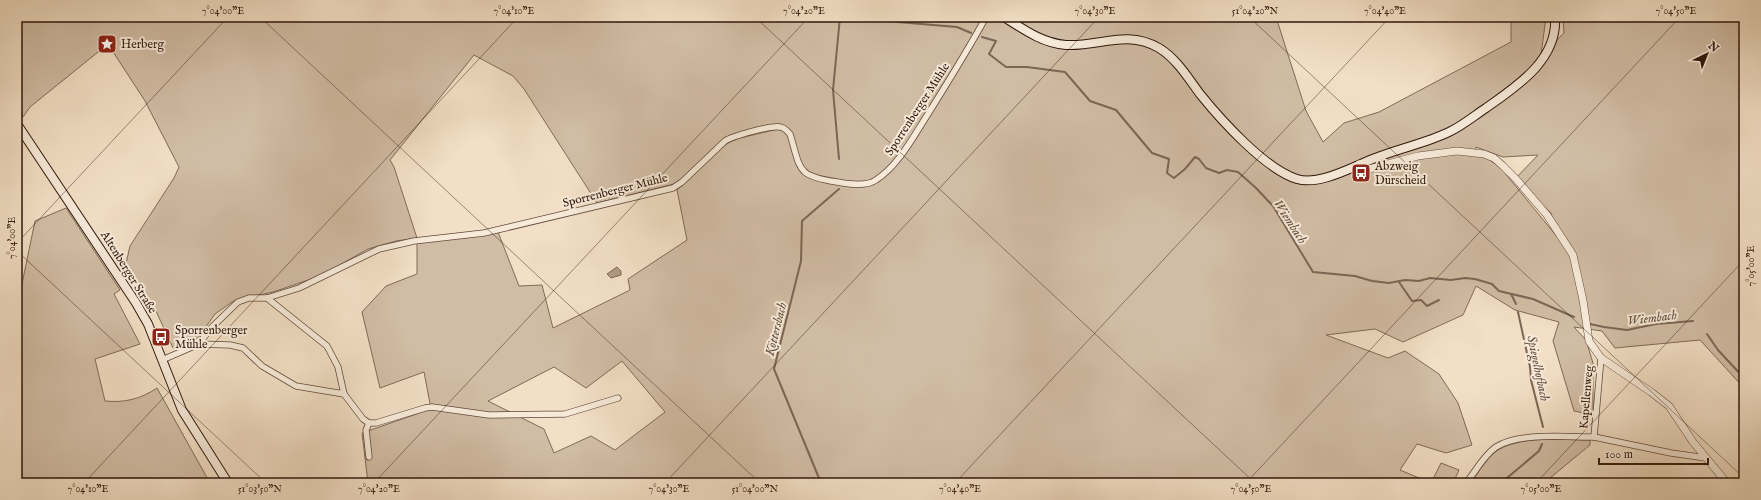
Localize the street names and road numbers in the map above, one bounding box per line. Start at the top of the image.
street label: Sporrenberger Mühle [882,60,954,159]
street label: Sporrenberger Mühle [561,170,670,212]
street label: Altenberger Straße [97,227,160,317]
street label: Kapellenweg [1576,364,1598,430]

